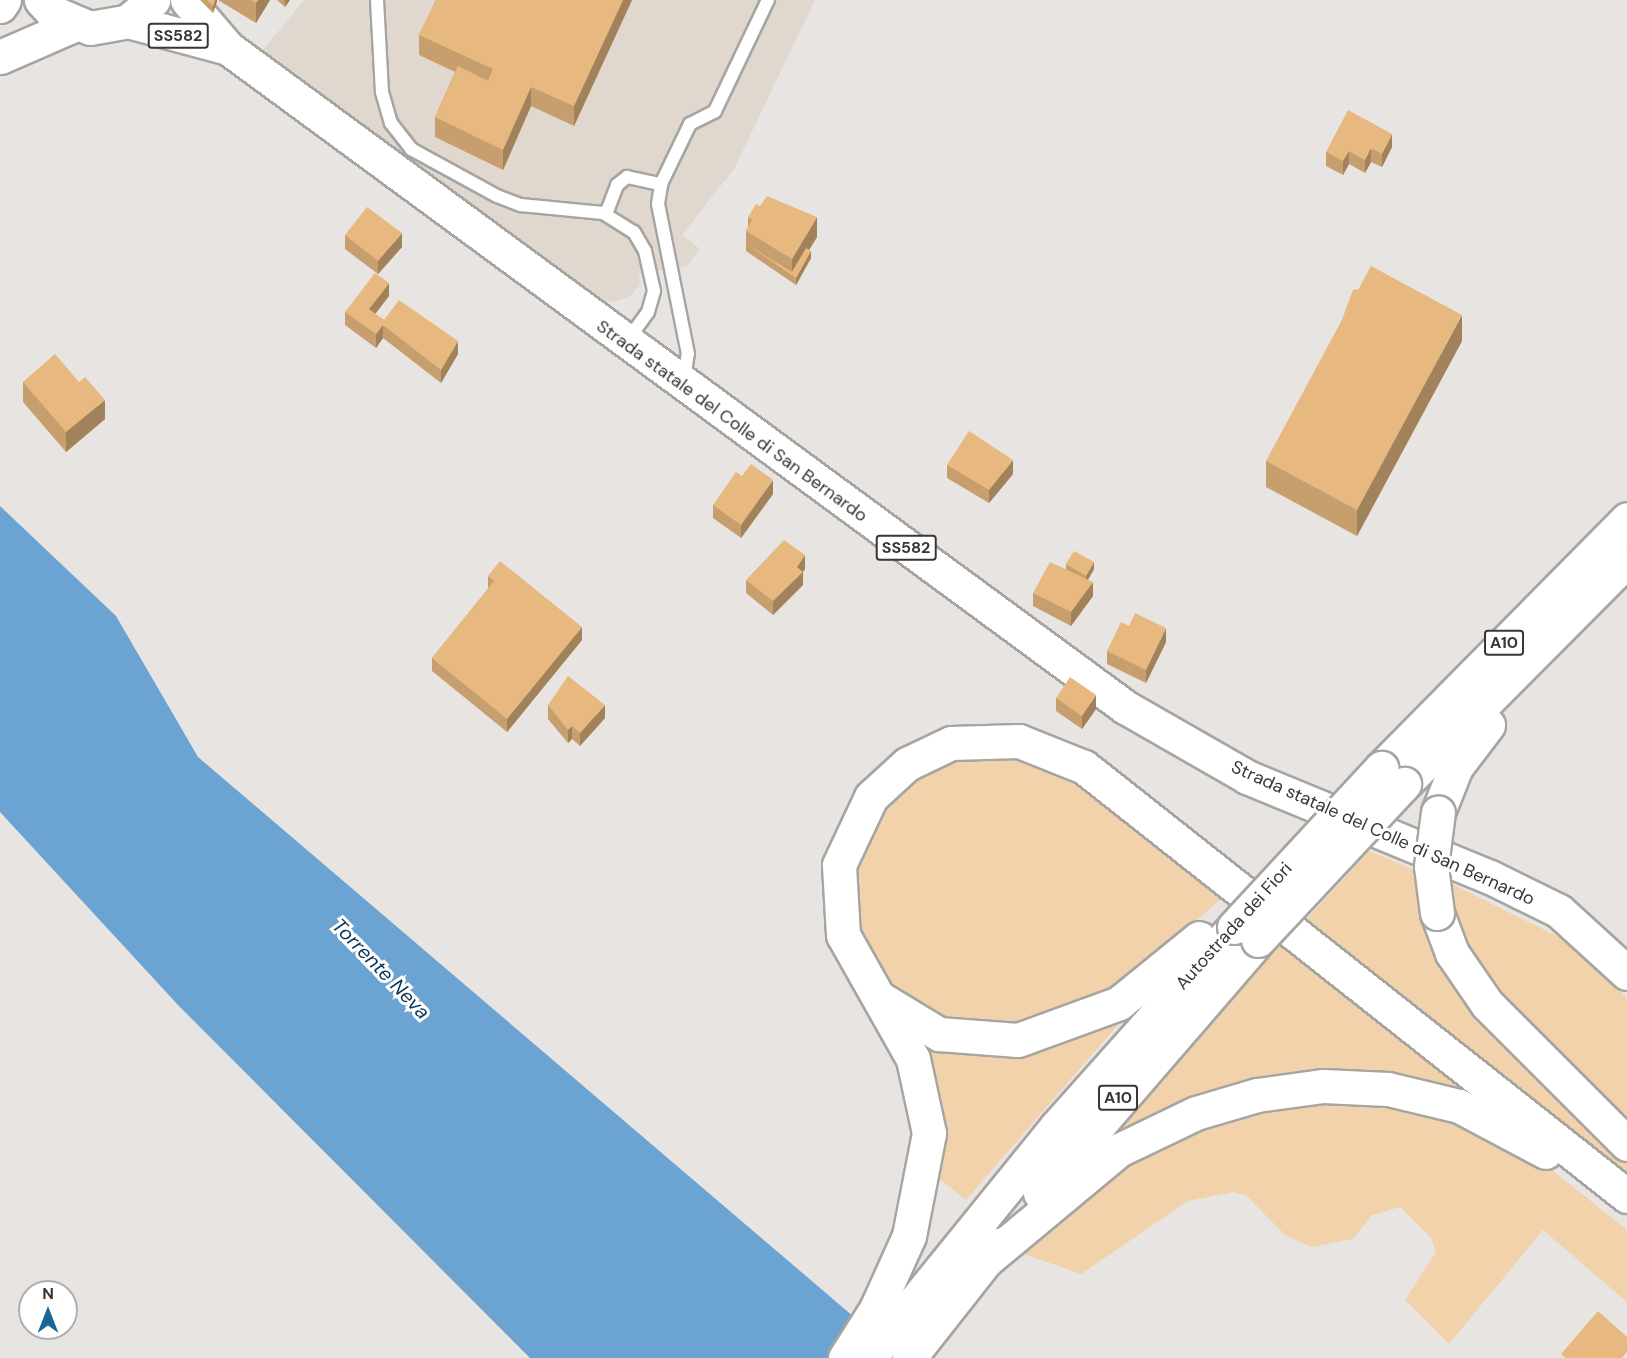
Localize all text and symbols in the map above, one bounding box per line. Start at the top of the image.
road number: SS582 [146,23,210,49]
street label: Strada statale del Colle di San Bernardo [592,315,872,527]
road number: SS582 [874,535,938,561]
road number: A10 [1483,630,1525,656]
street label: Strada statale del Colle di San Bernardo [1228,756,1538,910]
street label: Autostrada dei Fiori [1171,858,1297,994]
water label: Torrente Neva [327,914,435,1024]
road number: A10 [1097,1085,1139,1111]
north arrow [18,1280,78,1340]
text: N [42,1283,54,1304]

